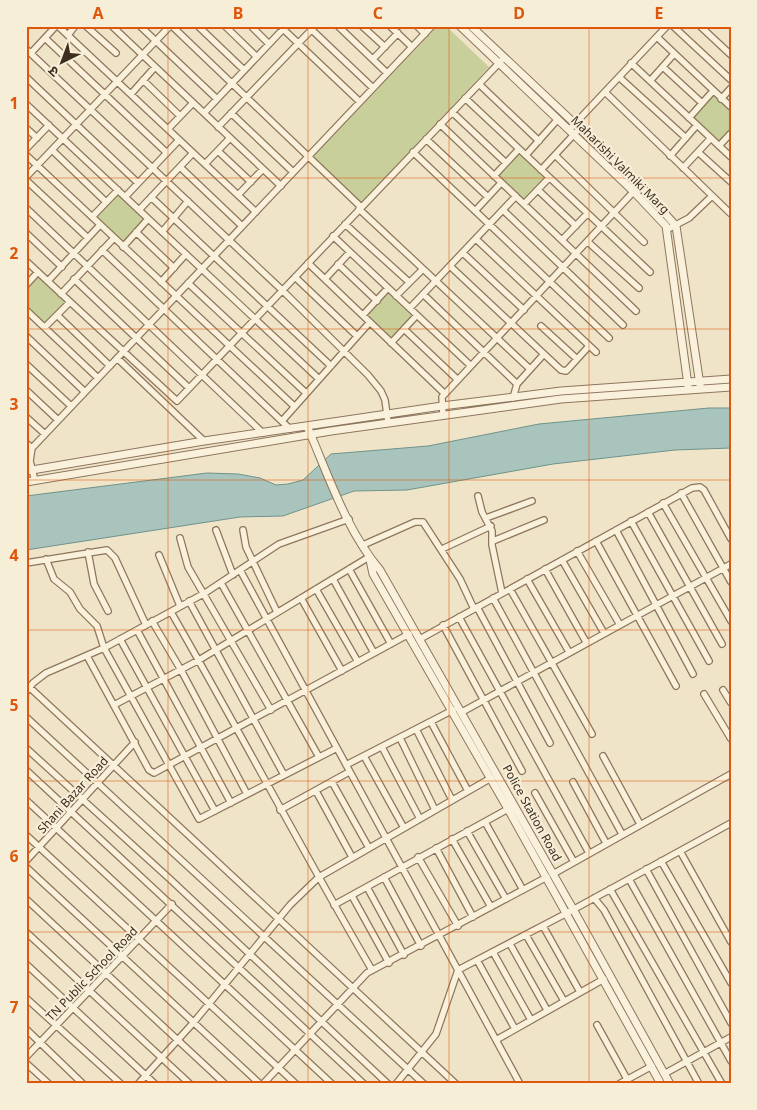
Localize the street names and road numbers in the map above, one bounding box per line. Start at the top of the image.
street label: Maharishi Valmiki Marg [567,113,672,218]
street label: Shani Bazar Road [35,754,113,838]
street label: Police Station Road [498,762,564,865]
street label: TN Public School Road [43,924,142,1025]

